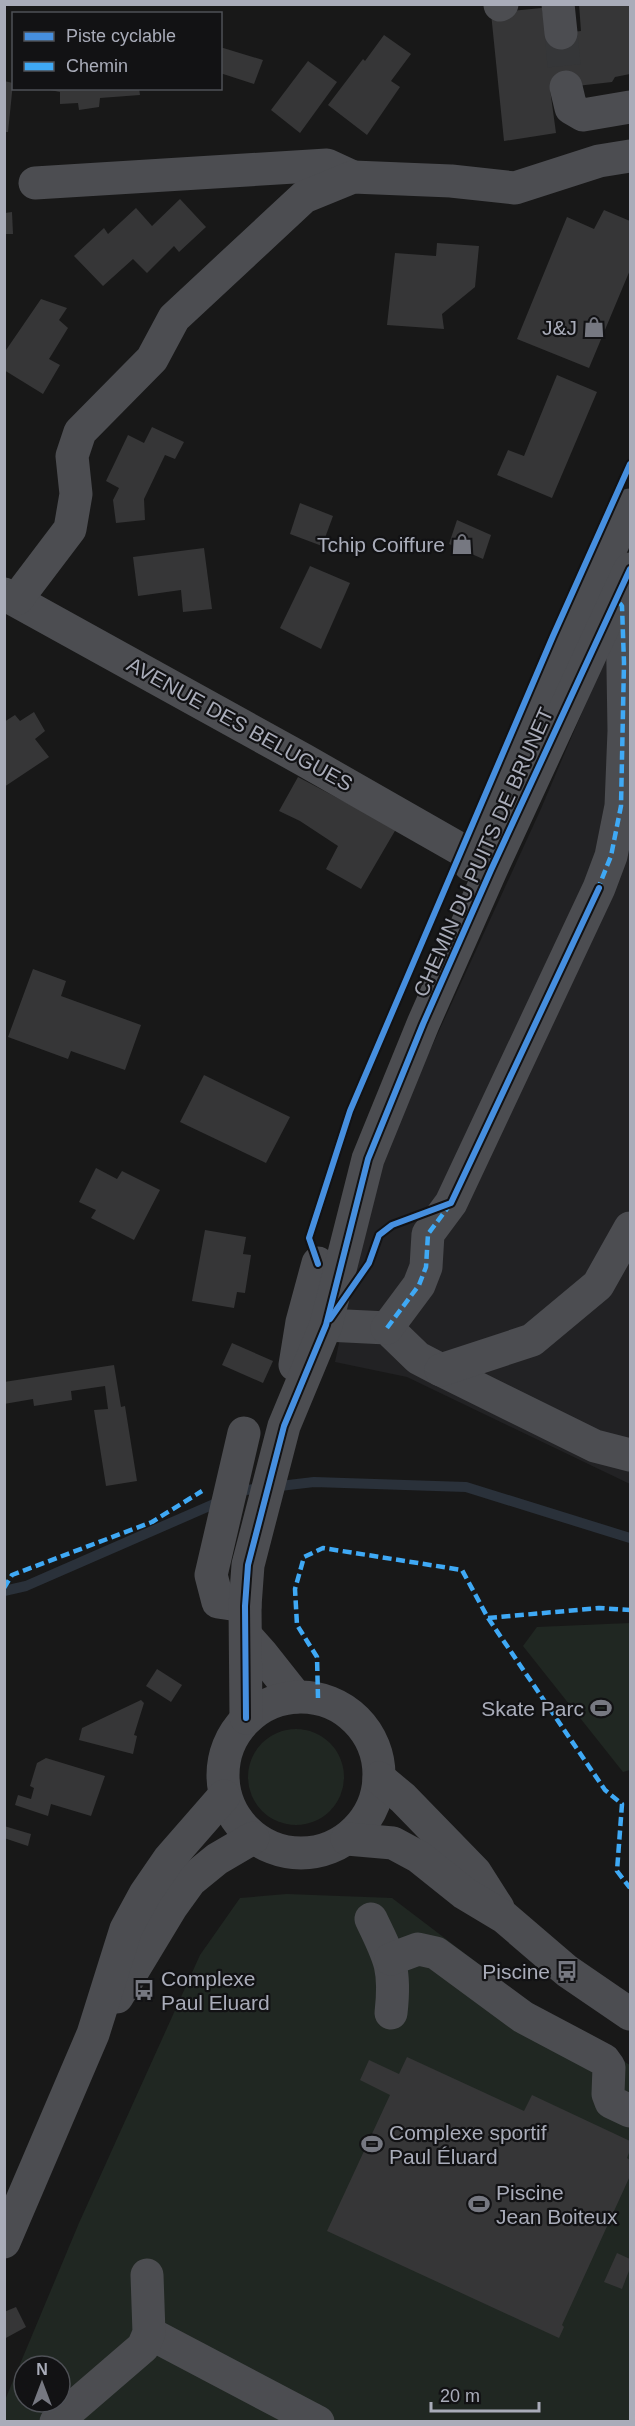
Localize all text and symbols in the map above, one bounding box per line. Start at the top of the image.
legend [12,12,222,90]
text: Piste cyclable [66,26,176,46]
text: Chemin [66,56,128,76]
shop icon: J&J [582,315,606,339]
place label: J&J [542,316,577,339]
shop icon: Tchip Coiffure [450,532,474,556]
place label: Tchip Coiffure [317,533,445,556]
street label: AVENUE DES BELUGUES [123,652,357,796]
street label: CHEMIN DU PUITS DE BRUNET [409,704,557,1000]
sports icon: Skate Parc [589,1696,613,1720]
place label: Skate Parc [481,1697,584,1720]
bus stop icon: Piscine [555,1959,579,1983]
place label: Piscine [482,1960,550,1983]
place label: Complexe Paul Eluard [161,1967,270,2014]
bus stop icon: Complexe Paul Eluard [132,1978,156,2002]
place label: Complexe sportif Paul Éluard [389,2121,547,2168]
sports icon: Complexe sportif Paul Éluard [360,2132,384,2156]
place label: Piscine Jean Boiteux [496,2181,618,2228]
sports icon: Piscine Jean Boiteux [467,2192,491,2216]
north arrow [12,2354,72,2414]
text: N [36,2361,48,2378]
scale bar [431,2375,539,2413]
text: 20 m [440,2386,480,2406]

